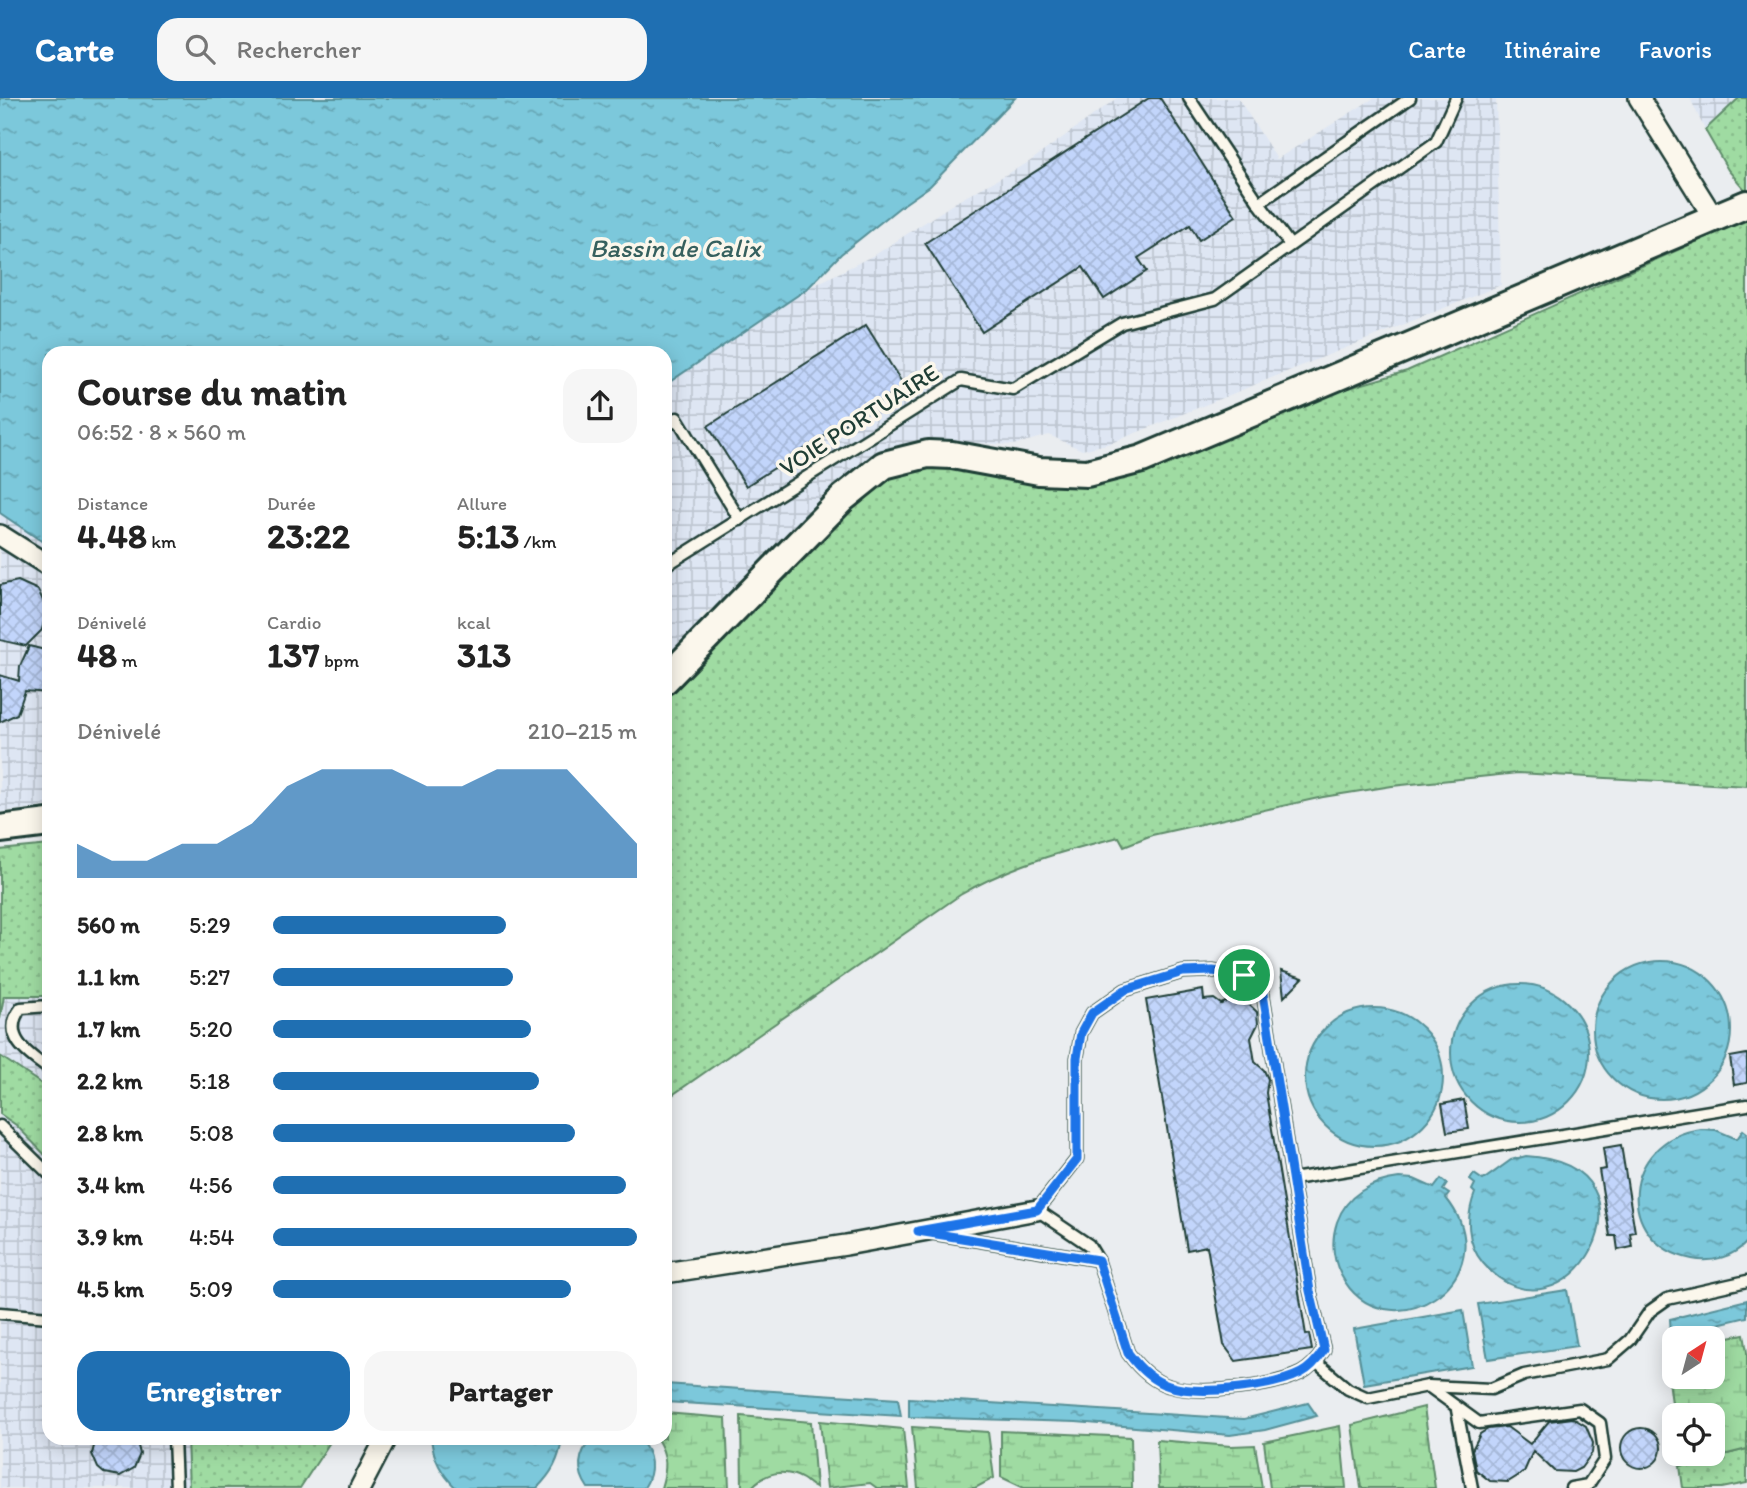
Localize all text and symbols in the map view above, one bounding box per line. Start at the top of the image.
search box [157,18,647,81]
text: Carte [35,30,115,69]
icon: search [181,30,219,68]
text: Rechercher [237,33,361,65]
text: Carte [1408,35,1466,64]
text: Itinéraire [1504,35,1601,64]
text: Favoris [1639,35,1712,64]
water label: Bassin de Calix [590,232,762,264]
street label: VOIE PORTUAIRE [774,357,944,482]
text: Course du matin [77,369,347,415]
button: share [563,369,637,443]
text: 06:52 · 8 × 560 m [77,418,246,446]
text: Distance [77,492,148,515]
text: Durée [267,492,316,515]
text: Allure [457,492,507,515]
text: 4.48 [77,515,147,557]
text: 23:22 [267,515,350,557]
text: 5:13 [457,515,519,557]
text: km [147,530,176,553]
text: /km [519,530,557,553]
text: Dénivelé [77,611,147,634]
text: Cardio [267,611,321,634]
text: kcal [457,611,491,634]
text: 48 [77,634,117,676]
text: 137 [267,634,320,676]
text: 313 [457,634,511,676]
text: m [117,649,137,672]
text: bpm [320,649,359,672]
text: Dénivelé [77,717,161,745]
text: 210–215 m [528,717,637,745]
text: 560 m [77,911,140,939]
text: 5:29 [189,911,231,939]
pin [1214,945,1274,1005]
icon: arrive [1225,956,1263,994]
text: 1.1 km [77,963,140,991]
text: 5:27 [189,963,230,991]
text: 1.7 km [77,1015,140,1043]
text: 5:20 [189,1015,233,1043]
text: 2.2 km [77,1067,142,1095]
text: 5:18 [189,1067,230,1095]
text: 2.8 km [77,1119,143,1147]
text: 5:08 [189,1119,233,1147]
text: 3.4 km [77,1171,145,1199]
text: 4:56 [189,1171,233,1199]
text: 3.9 km [77,1223,143,1251]
text: 4:54 [189,1223,234,1251]
text: 4.5 km [77,1275,144,1303]
text: 5:09 [189,1275,233,1303]
north arrow [1662,1326,1726,1390]
map controls [1662,1326,1725,1466]
button: Enregistrer [77,1351,350,1431]
button: Partager [364,1351,637,1431]
button: locate [1662,1403,1725,1466]

